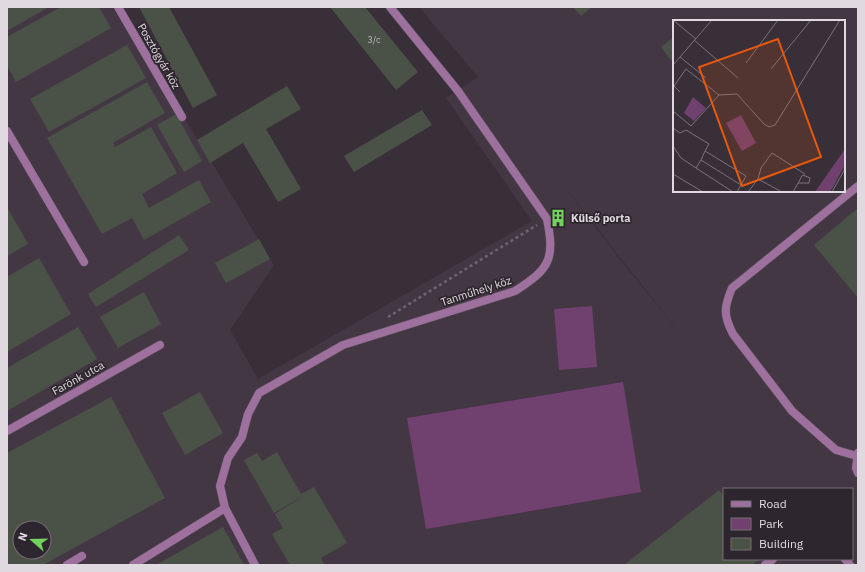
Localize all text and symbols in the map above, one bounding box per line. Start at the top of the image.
inset map [673,20,845,192]
street label: Posztógyár köz [135,21,183,91]
house number: 3/c [367,34,381,45]
building icon: Külső porta [548,208,568,228]
place label: Külső porta [571,211,631,225]
street label: Tanműhely köz [439,273,513,309]
street label: Farönk utca [49,358,107,398]
legend [723,488,853,560]
text: Road [759,496,787,511]
text: Park [759,516,784,531]
north arrow [12,520,52,560]
text: N [15,530,31,543]
text: Building [759,536,804,551]

